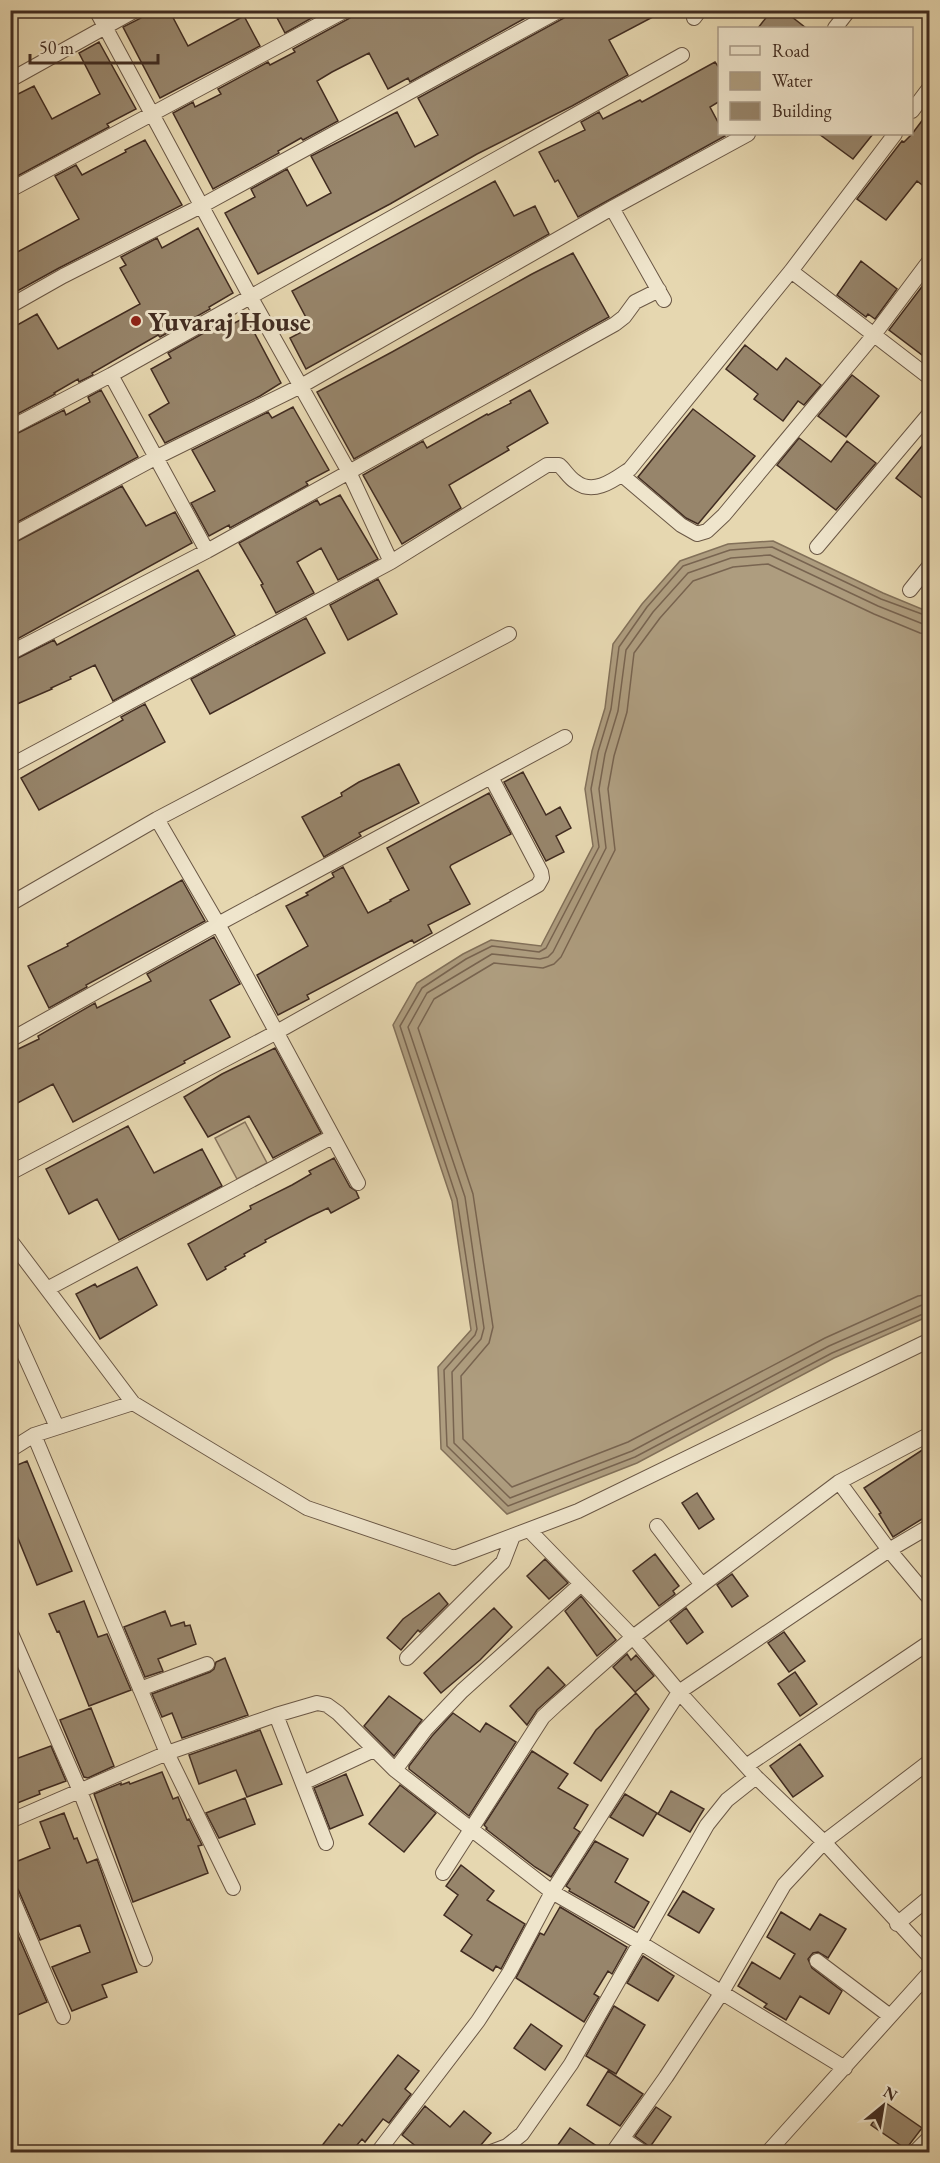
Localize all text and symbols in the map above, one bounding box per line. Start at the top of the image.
scale bar [30,27,158,65]
legend [718,27,913,135]
text: 50 m [39,36,74,59]
text: Road [772,39,811,62]
text: Water [772,69,813,92]
text: Building [772,99,832,122]
place label: Yuvaraj House [148,304,311,339]
marker: Yuvaraj House [129,314,143,328]
north arrow [853,2076,913,2136]
text: N [879,2081,901,2106]

